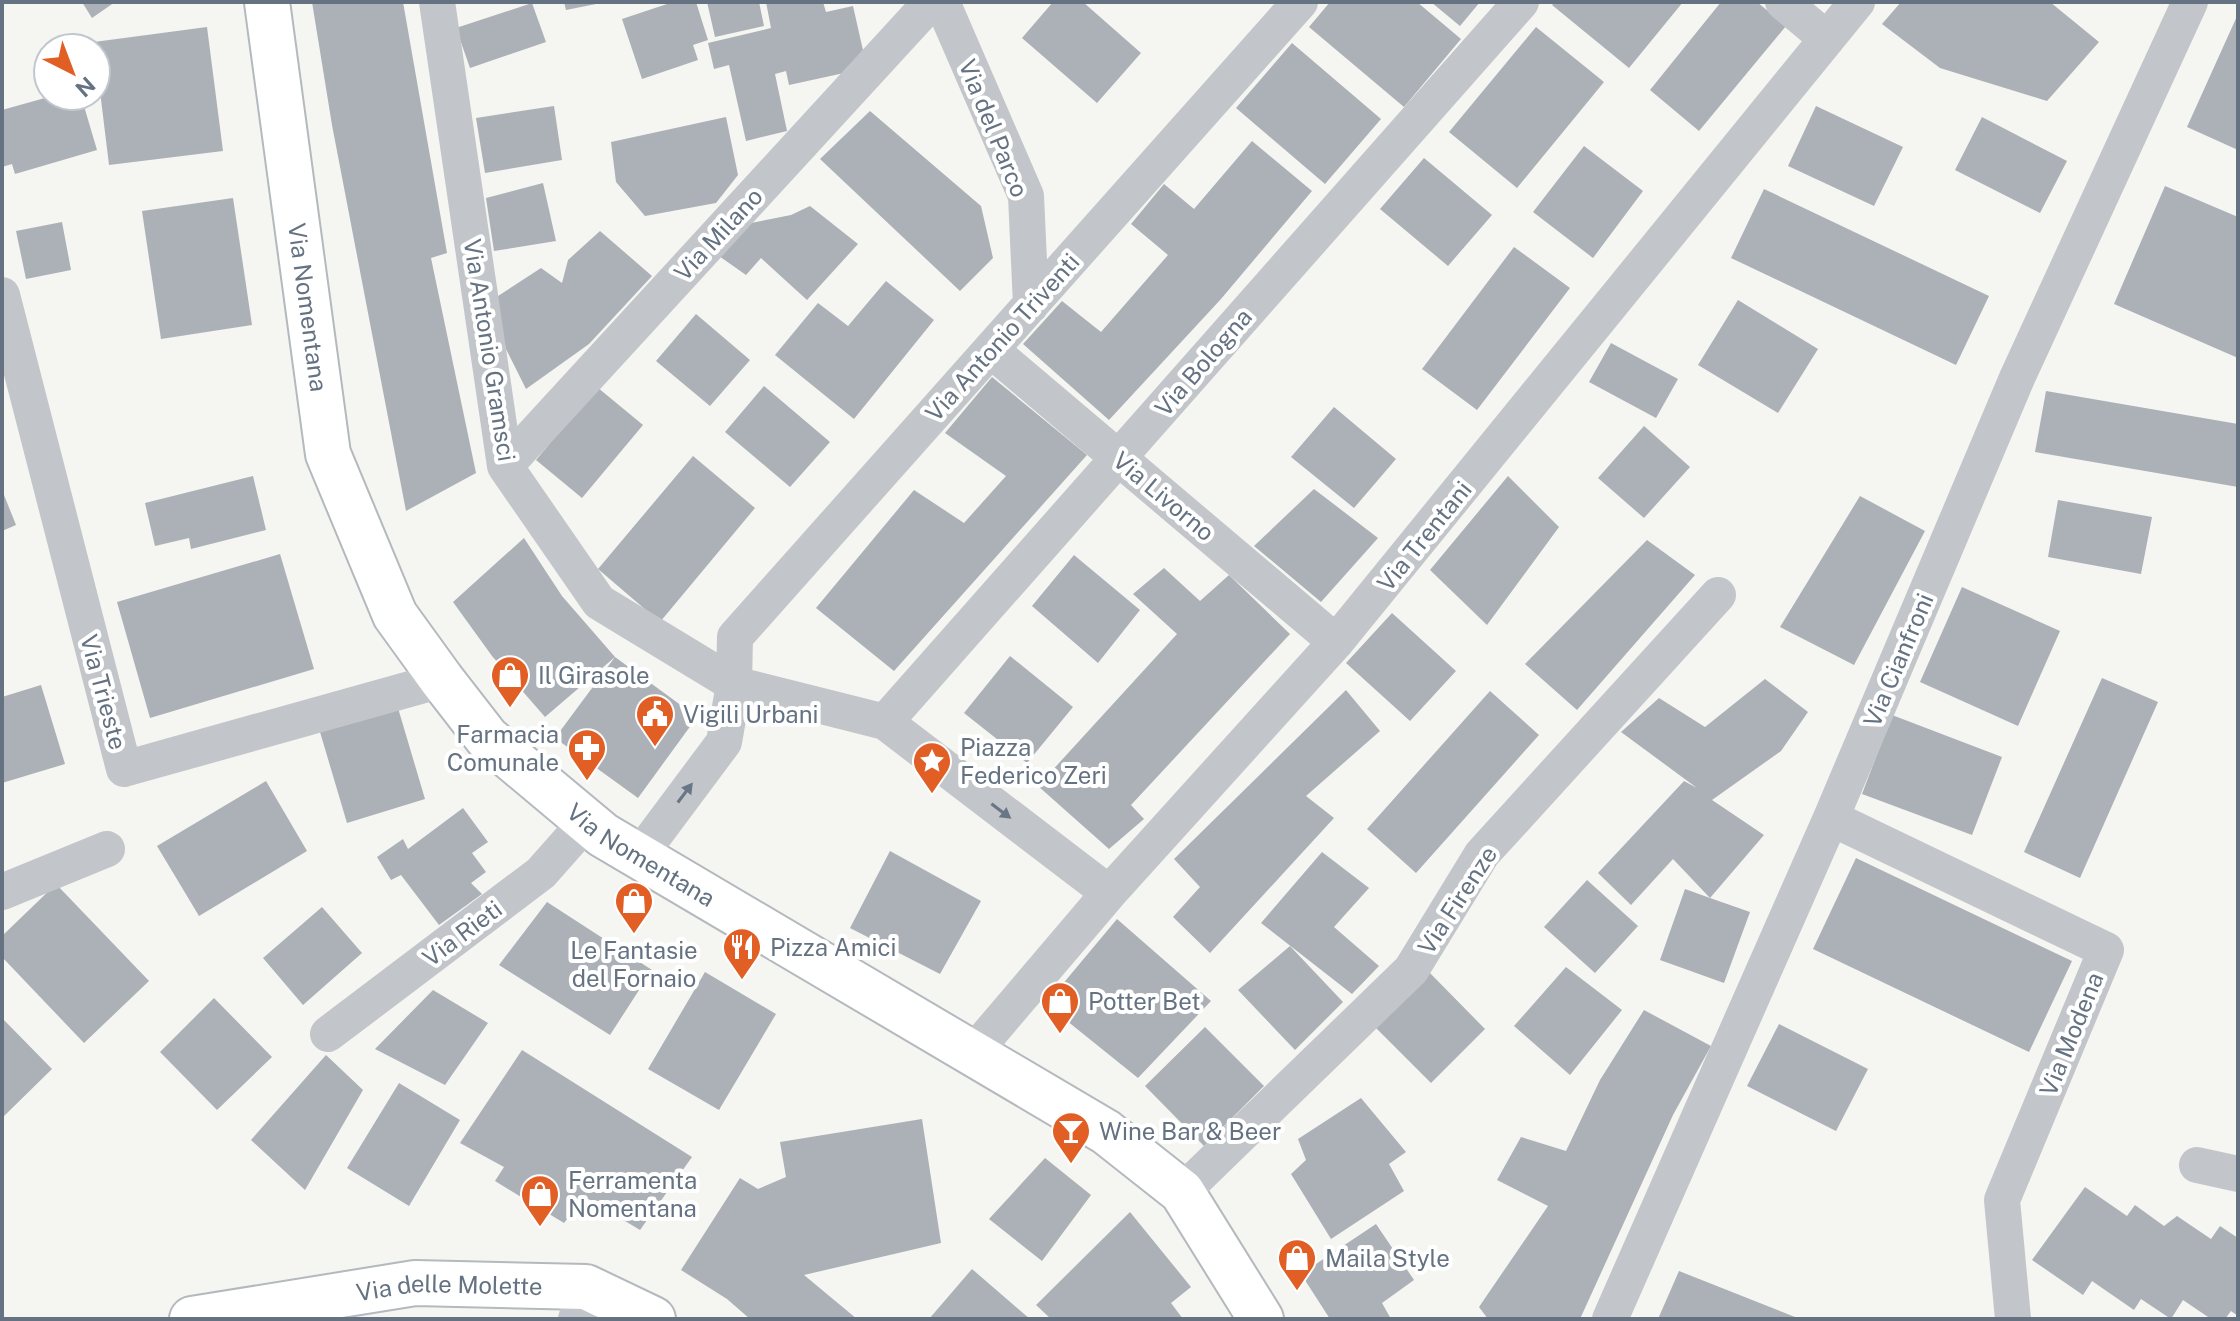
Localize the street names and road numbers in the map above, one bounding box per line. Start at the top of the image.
street label: Via del Parco [954,55,1034,201]
street label: Via Milano [668,182,768,286]
street label: Via Nomentana [283,221,333,393]
street label: Via Antonio Gramsci [459,237,521,463]
street label: Via Antonio Triventi [919,247,1085,427]
street label: Via Bologna [1149,303,1257,421]
street label: Via Livorno [1108,446,1220,546]
street label: Via Trentani [1371,475,1477,597]
street label: Via Cianfroni [1857,589,1939,731]
street label: Via Trieste [75,631,133,753]
street label: Via Nomentana [562,797,720,912]
street label: Via Firenze [1412,841,1502,959]
street label: Via Rieti [417,894,507,972]
street label: Via Modena [2034,968,2108,1100]
street label: Via delle Molette [354,1269,543,1306]

